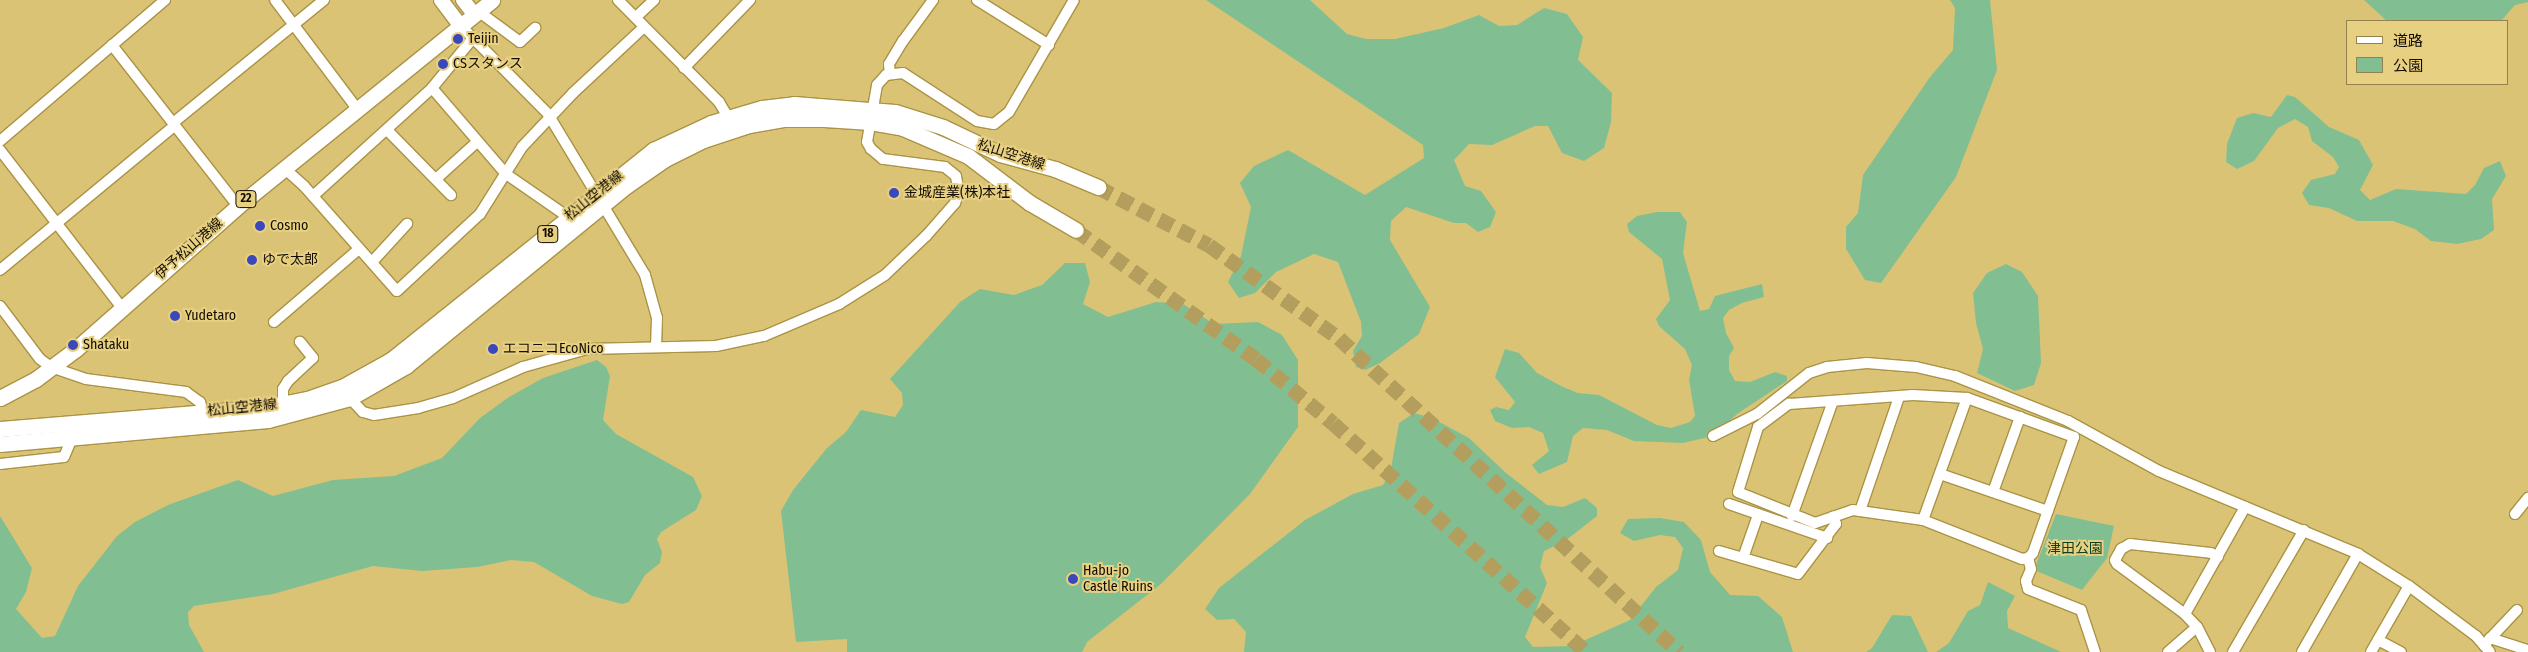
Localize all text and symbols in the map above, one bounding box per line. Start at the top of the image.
legend [2346,20,2508,85]
place label: Teijin [468,31,499,47]
text: 道路 [2393,32,2423,50]
marker: Teijin [452,33,464,45]
place label: CSスタンス [453,56,523,72]
text: 公園 [2393,57,2423,75]
marker: CSスタンス [437,58,449,70]
street label: 松山空港線 [975,136,1047,174]
street label: 松山空港線 [562,167,626,225]
place label: 金城産業(株)本社 [904,185,1010,201]
marker: 金城産業(株)本社 [888,187,900,199]
road number: 22 [235,190,257,208]
street label: 伊予松山港線 [152,215,226,283]
place label: Cosmo [270,218,308,234]
marker: Cosmo [254,220,266,232]
road number: 18 [537,224,559,243]
place label: ゆで太郎 [262,252,318,268]
marker: ゆで太郎 [246,254,258,266]
place label: Yudetaro [185,308,236,324]
marker: Yudetaro [169,310,181,322]
place label: Shataku [83,337,129,353]
marker: Shataku [67,339,79,351]
place label: エコニコEcoNico [503,341,603,357]
marker: エコニコEcoNico [487,343,499,355]
street label: 松山空港線 [206,396,278,420]
park label: 津田公園 [2047,541,2103,557]
place label: Habu-jo Castle Ruins [1083,563,1153,596]
marker: Habu-jo Castle Ruins [1067,573,1079,585]

